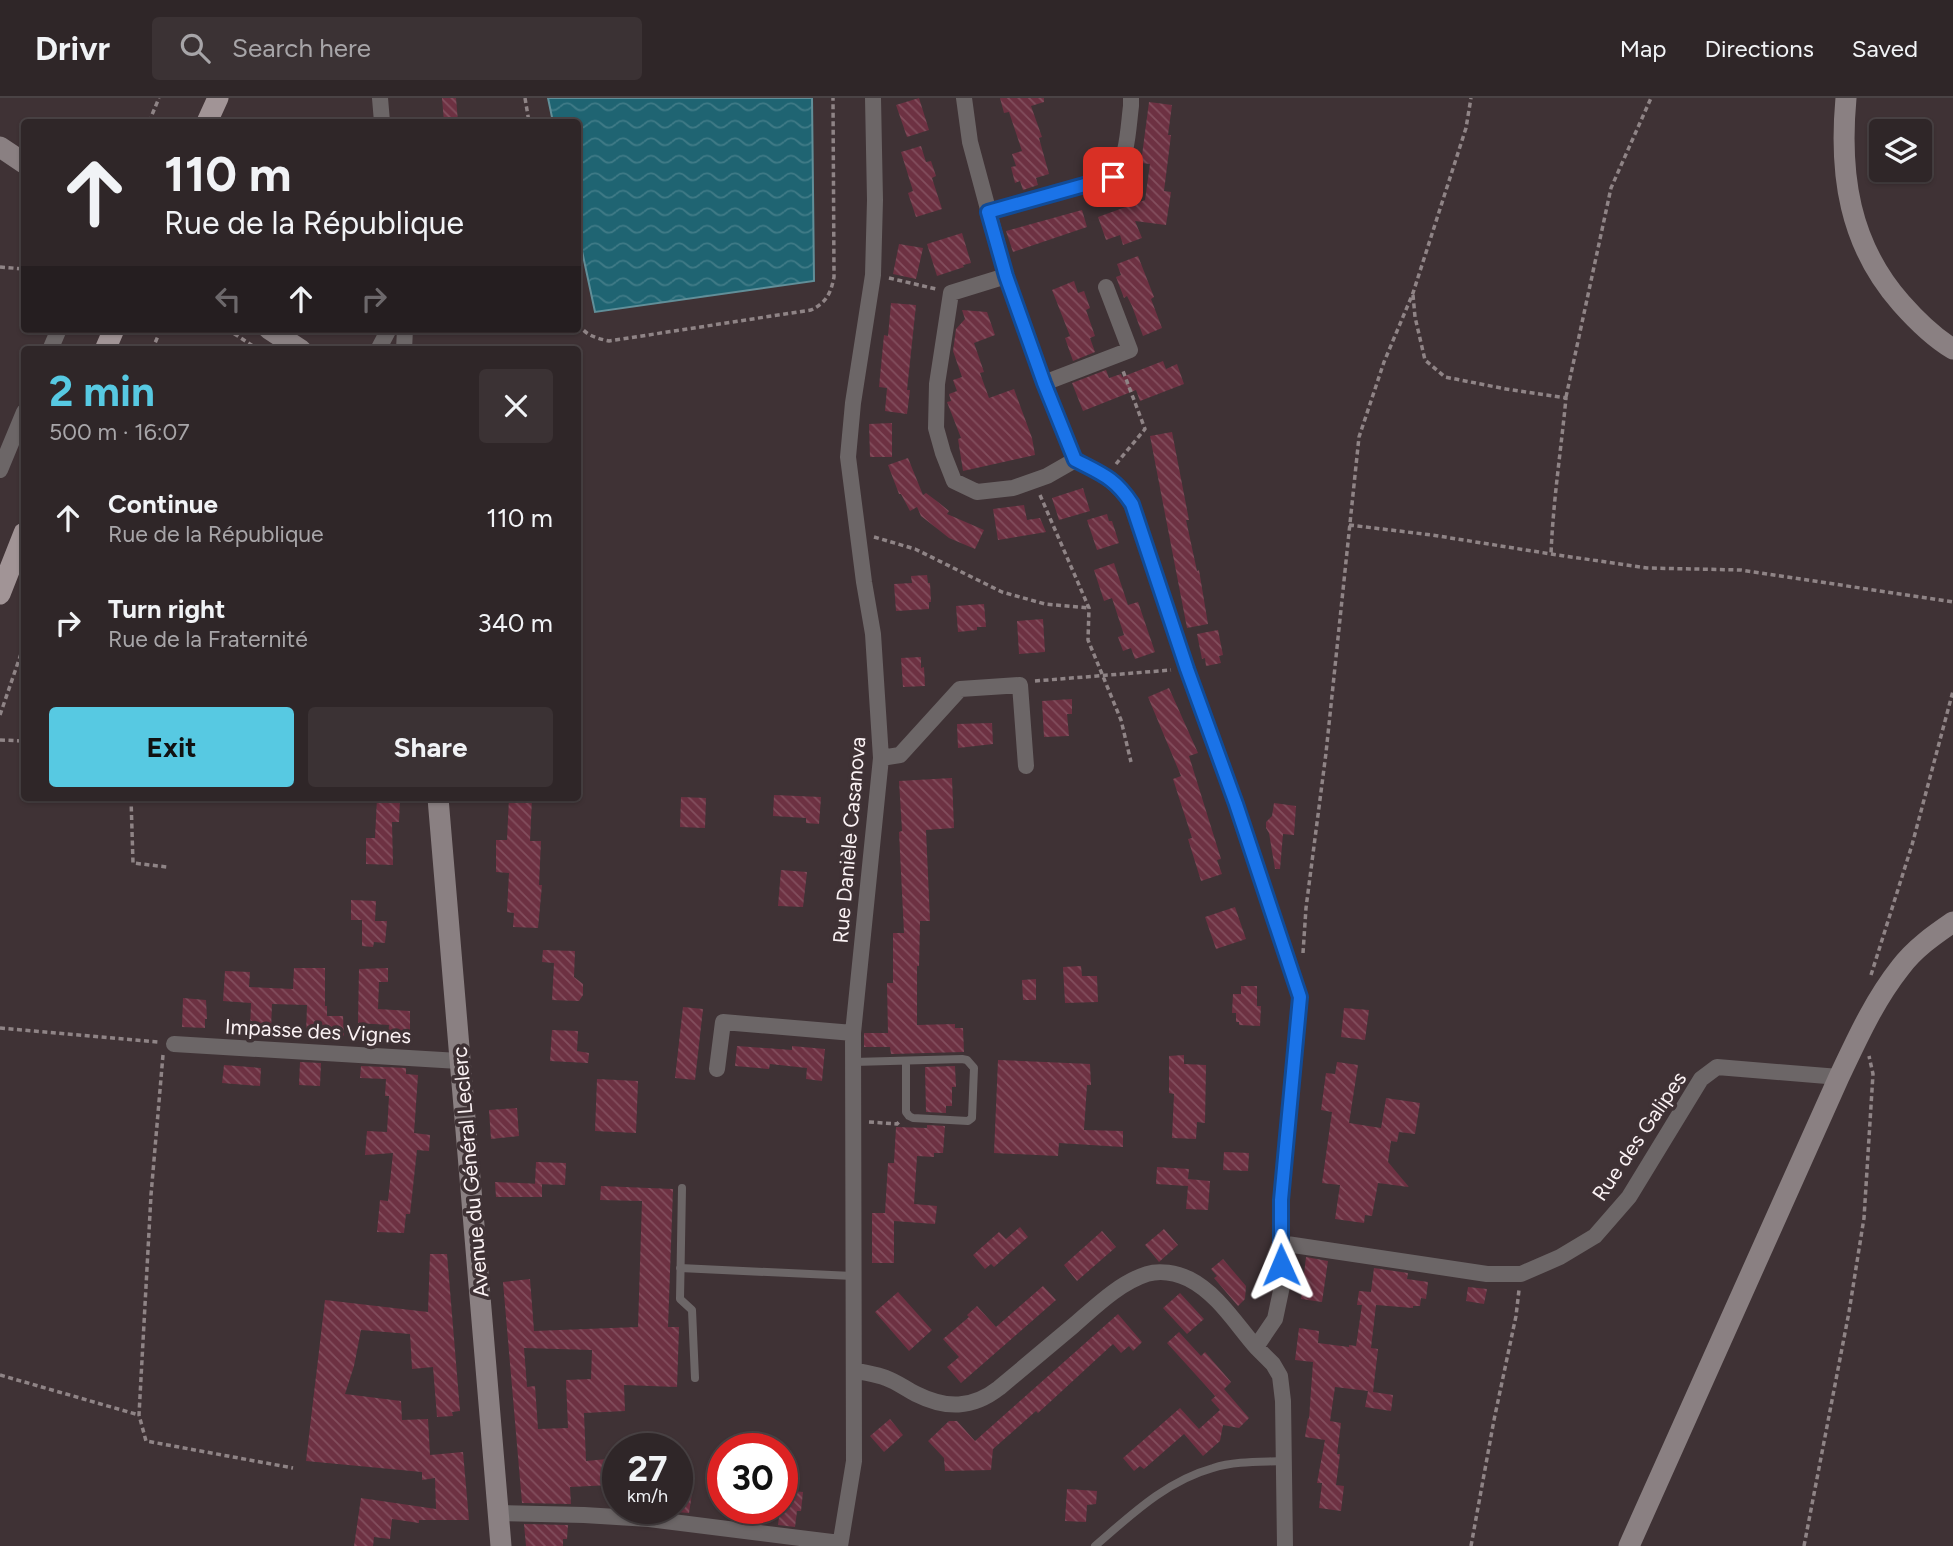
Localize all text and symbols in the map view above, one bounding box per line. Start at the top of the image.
search box [152,17,642,80]
text: Drivr [35,29,110,68]
icon: search [176,29,214,67]
text: Search here [232,32,371,64]
text: Map [1620,34,1666,63]
text: Directions [1704,34,1814,63]
text: Saved [1852,34,1918,63]
map controls [1869,119,1932,182]
button: layers [1869,119,1932,182]
text: 110 m [164,144,292,203]
icon: ahead [49,147,140,238]
pin [1083,147,1143,207]
icon: arrive [1094,158,1132,196]
text: Rue de la République [164,204,464,242]
icon: left [209,280,247,318]
icon: ahead [282,280,320,318]
icon: right [355,280,393,318]
text: 2 min [49,366,155,417]
button: close [479,369,553,443]
text: 500 m · 16:07 [49,418,190,446]
text: Continue [108,488,218,520]
icon: ahead [49,499,87,537]
text: 110 m [486,502,553,534]
text: Rue de la République [108,520,324,548]
text: Turn right [108,593,225,625]
icon: right [49,604,87,642]
text: 340 m [477,607,553,639]
text: Rue de la Fraternité [108,625,308,653]
button: Exit [49,707,294,787]
button: Share [308,707,553,787]
street label: Rue Danièle Casanova [828,736,870,944]
street label: Impasse des Vignes [224,1014,412,1048]
street label: Avenue du Général Leclerc [447,1045,493,1299]
street label: Rue des Galipes [1587,1067,1691,1205]
position arrow [1244,1228,1318,1302]
speed limit sign: 30 [707,1433,798,1524]
text: 27 [628,1448,667,1490]
text: km/h [627,1485,668,1507]

